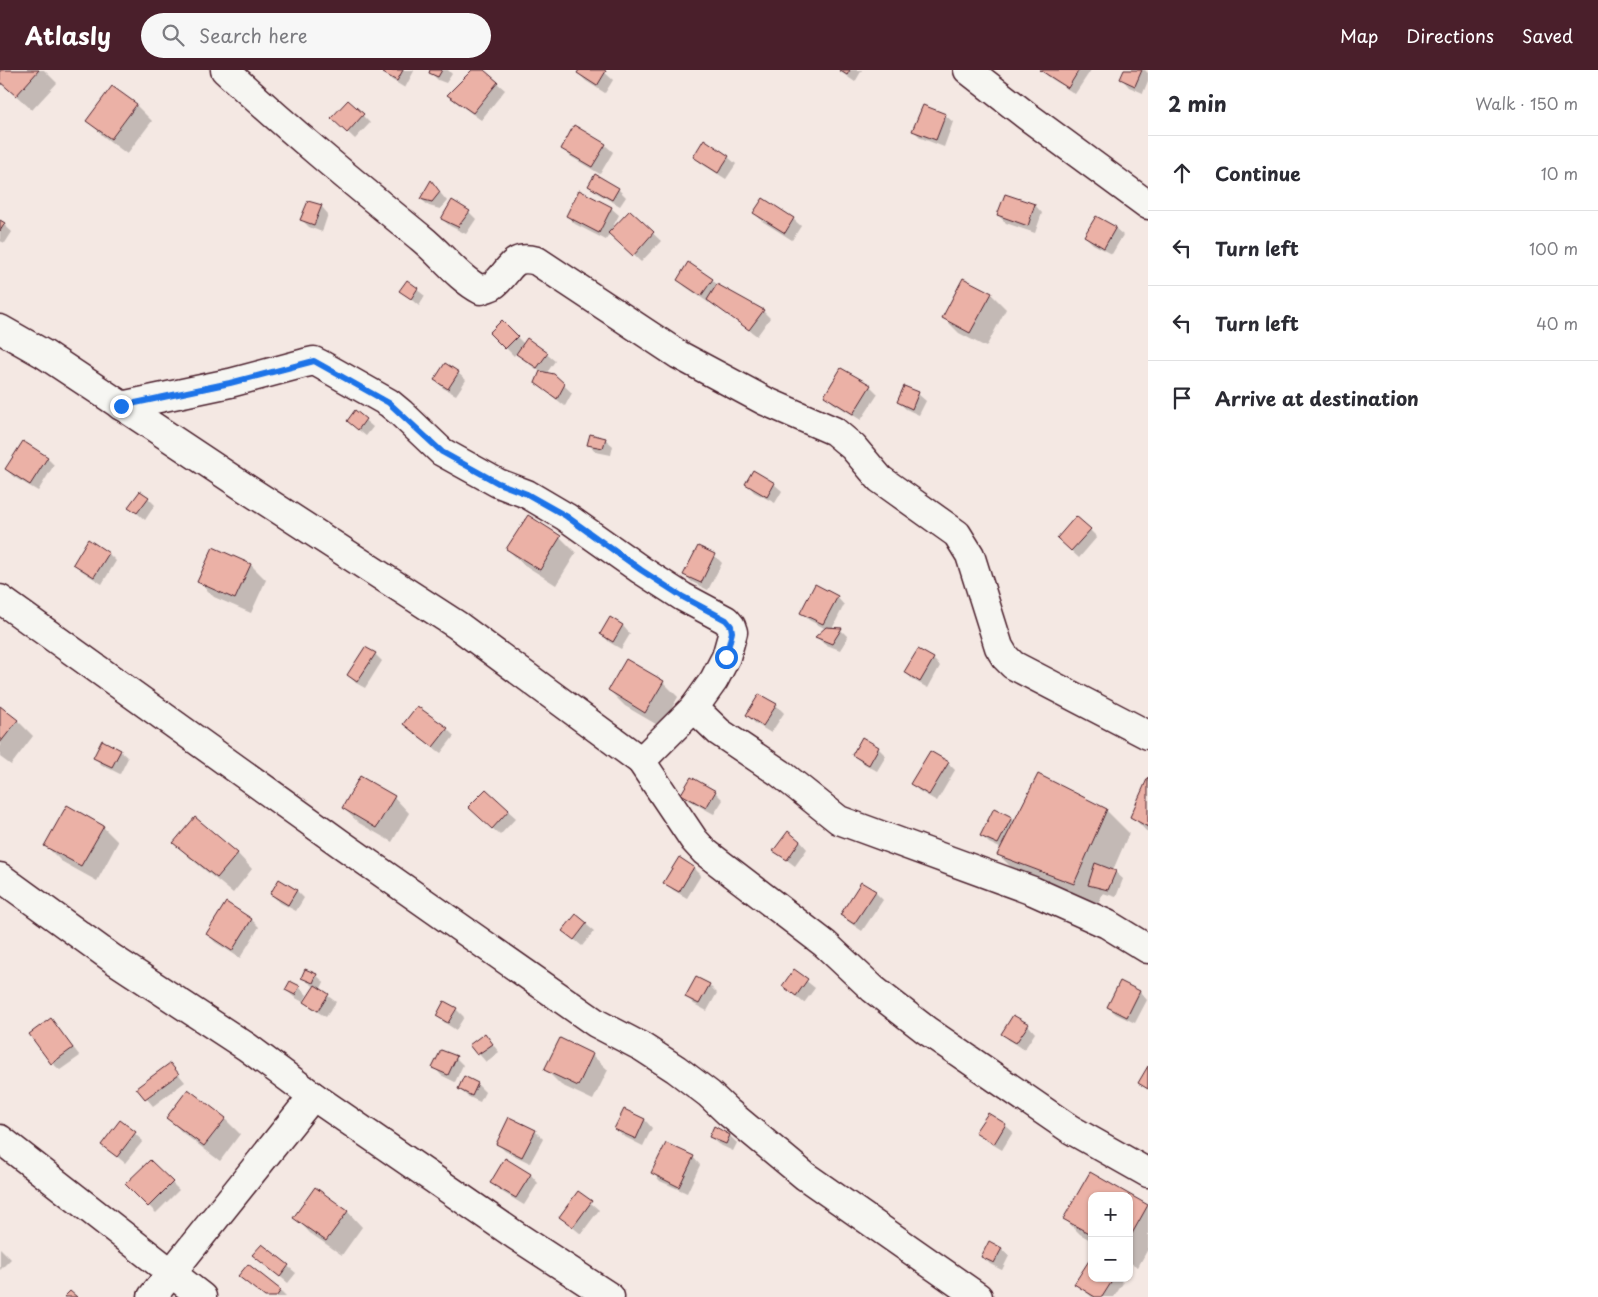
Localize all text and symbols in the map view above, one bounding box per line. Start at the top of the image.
search box [141,13,491,58]
text: Atlasly [25,17,111,53]
icon: search [159,21,187,49]
text: Search here [199,21,308,49]
text: Map [1340,22,1378,49]
text: Directions [1406,22,1494,49]
text: Saved [1522,22,1573,49]
text: 2 min [1168,87,1227,119]
text: Walk · 150 m [1475,91,1578,115]
icon: ahead [1168,159,1196,187]
text: Continue [1215,159,1301,187]
text: 10 m [1541,161,1578,185]
icon: left [1168,234,1196,262]
text: Turn left [1215,234,1299,262]
text: 100 m [1529,236,1578,260]
icon: left [1168,309,1196,337]
text: Turn left [1215,309,1299,337]
text: 40 m [1536,311,1578,335]
icon: arrive [1168,384,1196,412]
text: Arrive at destination [1215,384,1419,412]
route end [110,395,133,418]
route start [715,646,738,669]
map controls [1088,1192,1133,1282]
button: + [1088,1192,1133,1237]
button: − [1088,1237,1133,1282]

